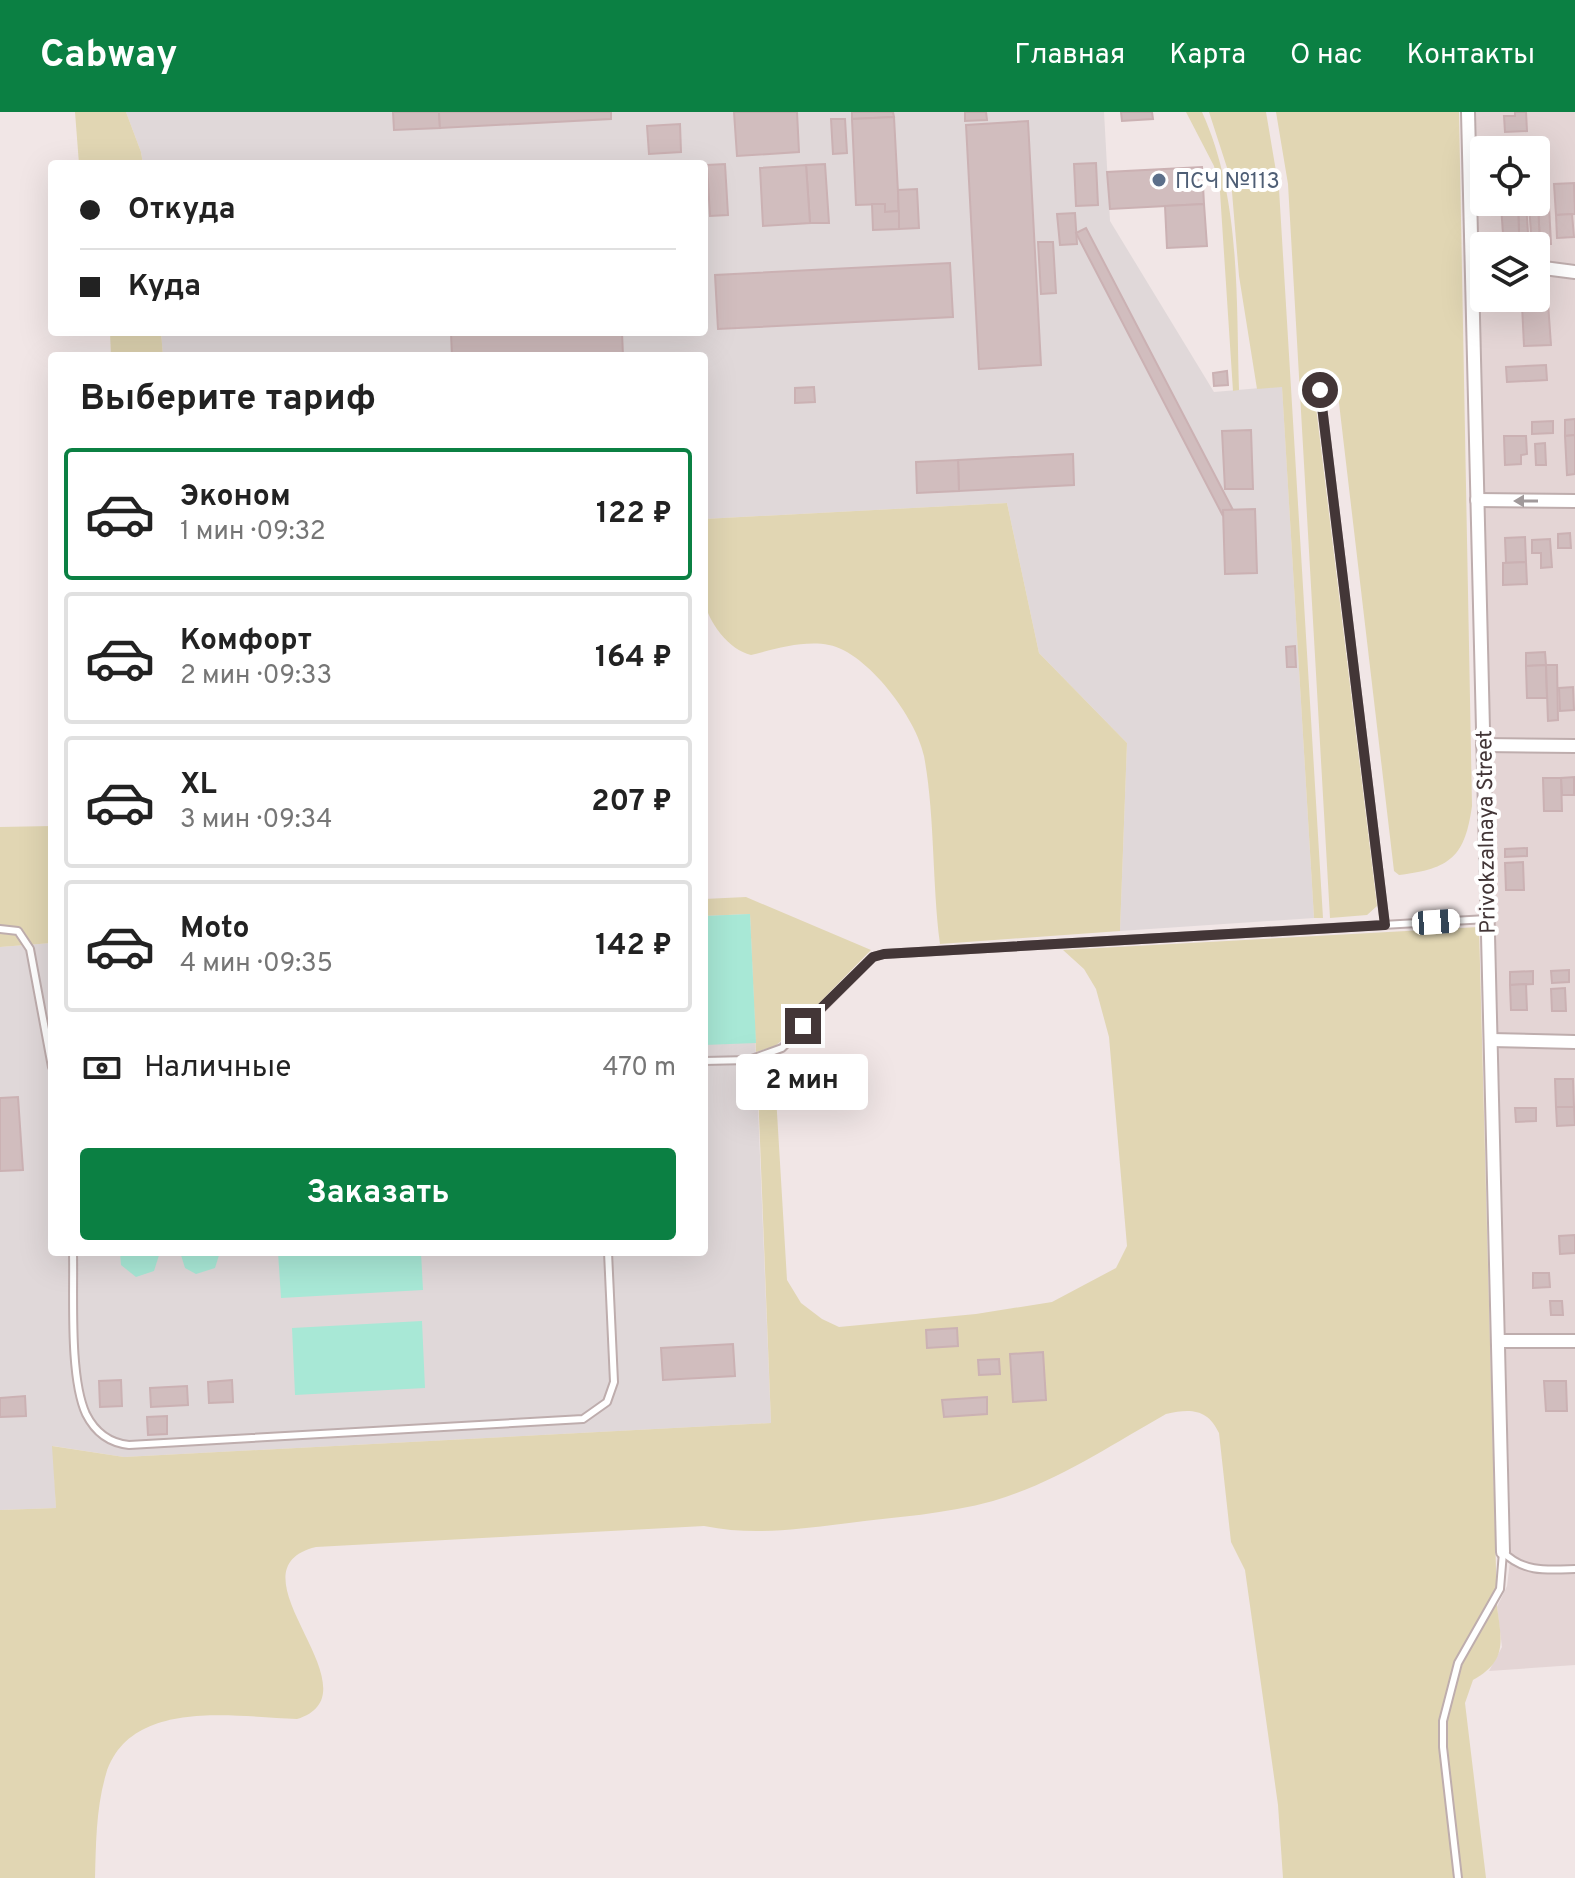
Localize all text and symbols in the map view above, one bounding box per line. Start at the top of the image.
text: Cabway [40,32,178,81]
text: Главная [1014,38,1125,74]
text: Карта [1169,38,1246,74]
text: О нас [1290,38,1363,74]
text: Контакты [1407,38,1535,74]
map controls [1470,136,1550,312]
button: locate [1470,136,1550,216]
place label: ПСЧ №113 [1175,169,1280,196]
marker: ПСЧ №113 [1150,171,1168,189]
text: Откуда [128,192,236,229]
button: layers [1470,232,1550,312]
text: Куда [128,269,201,306]
route start [1302,372,1338,408]
text: Выберите тариф [80,377,376,423]
icon: car [84,478,156,550]
text: Эконом [180,479,291,516]
one-way arrow [1513,495,1538,507]
text: 122 ₽ [596,496,672,533]
text: 1 мин · 09:32 [180,516,326,549]
icon: car [84,622,156,694]
text: Комфорт [180,623,312,660]
text: 164 ₽ [595,640,672,677]
text: 2 мин · 09:33 [180,660,332,693]
street label: Privokzalnaya Street [1472,730,1503,934]
icon: car [84,766,156,838]
text: XL [180,767,217,804]
text: 207 ₽ [591,784,672,821]
text: 3 мин · 09:34 [180,804,332,837]
car [1411,908,1461,936]
icon: car [84,910,156,982]
text: Moto [180,911,250,948]
text: 142 ₽ [595,928,672,965]
text: 4 мин · 09:35 [180,948,333,981]
route end [785,1008,821,1044]
icon: cash [80,1046,124,1090]
text: Наличные [144,1050,291,1087]
text: 470 m [602,1052,676,1085]
callout: 2 мин [737,1054,869,1110]
text: 2 мин [765,1065,839,1098]
button: Заказать [80,1148,676,1240]

